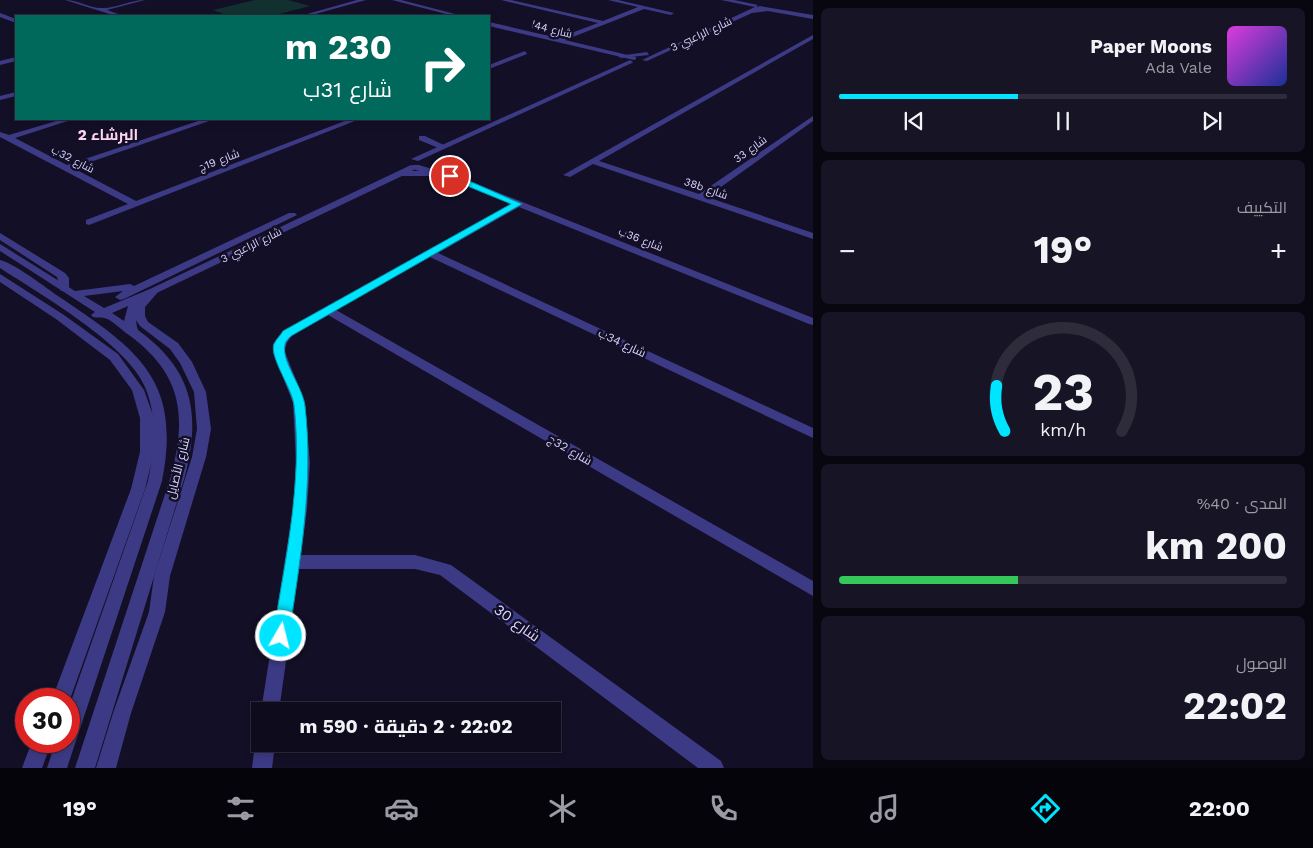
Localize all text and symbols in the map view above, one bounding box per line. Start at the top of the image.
street label: شارع الراعبي 3 [668,15,735,56]
street label: شارع 44ا [530,18,574,42]
text: 230 m [285,26,392,68]
icon: right [410,35,475,100]
text: Paper Moons [1090,35,1212,58]
text: Ada Vale [1145,58,1212,77]
text: شارع 31ب [303,77,392,102]
icon: previous [900,107,928,135]
icon: pause [1049,107,1077,135]
icon: next [1198,107,1226,135]
district label: البرشاء 2 [78,126,138,144]
street label: شارع 33 [731,133,770,167]
street label: شارع 32ب [49,143,96,177]
street label: شارع 19ج [197,147,242,175]
pin [429,155,471,197]
icon: arrive [436,162,464,190]
street label: 38b شارع [682,175,729,203]
text: التكييف [1237,198,1287,217]
street label: شارع الراعبي 3 [219,225,285,268]
street label: شارع 36ب [616,225,665,255]
text: 19° [1034,228,1092,272]
text: − [839,234,856,267]
text: + [1270,234,1287,267]
street label: شارع 34ب [595,326,648,361]
text: 23 [1032,362,1094,423]
text: km/h [1040,419,1086,440]
street label: شارع 32ج [545,432,594,469]
street label: شارع الأصايل [164,436,193,501]
text: المدى · 40% [1197,494,1287,513]
text: 200 km [1145,524,1287,568]
street label: شارع 30 [489,600,543,647]
position arrow [254,609,306,661]
text: الوصول [1236,654,1287,673]
text: 22:02 [1183,684,1287,728]
speed limit sign: 30 [15,688,80,753]
text: 22:02 · 2 دقيقة · 590 m [300,715,512,738]
icon: filters [223,791,258,826]
icon: car [384,791,419,826]
icon: climate [545,791,580,826]
icon: phone [706,791,741,826]
icon: music [867,791,902,826]
icon: directions [1028,791,1063,826]
text: 19° [63,796,97,821]
text: 22:00 [1189,796,1250,821]

